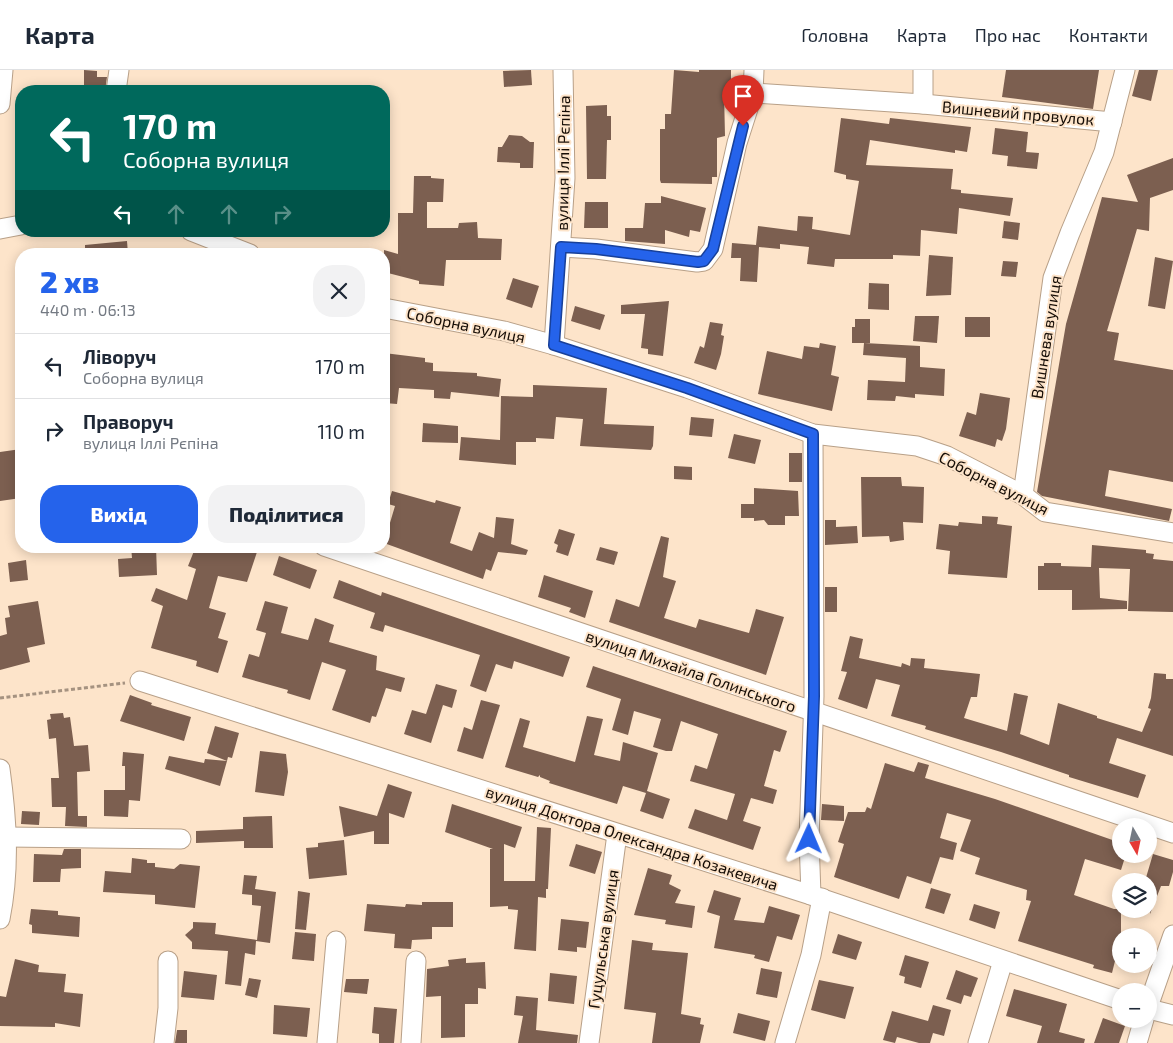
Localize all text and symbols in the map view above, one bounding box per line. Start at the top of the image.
text: Карта [25,20,95,49]
text: Головна [801,24,869,46]
text: Карта [897,24,947,46]
text: Про нас [975,24,1041,46]
text: Контакти [1069,24,1148,46]
pin [722,75,764,126]
icon: arrive [729,82,757,110]
street label: вулиця Іллі Рєпіна [552,95,574,231]
street label: Вишневий провулок [941,96,1095,130]
text: 170 m [123,104,217,146]
icon: left [40,105,105,170]
text: Соборна вулиця [123,146,289,172]
icon: left [109,200,137,228]
icon: ahead [162,200,190,228]
icon: ahead [215,200,243,228]
icon: right [268,200,296,228]
text: 2 хв [40,263,99,299]
button: close [313,265,365,317]
street label: Вишнева вулиця [1026,274,1066,400]
text: 440 m · 06:13 [40,300,136,319]
street label: Соборна вулиця [405,303,527,347]
text: Ліворуч [83,345,156,368]
icon: left [40,352,68,380]
text: 170 m [315,355,365,378]
text: Соборна вулиця [83,368,204,387]
text: Праворуч [83,410,174,433]
icon: right [40,417,68,445]
text: 110 m [318,420,365,443]
text: вулиця Іллі Рєпіна [83,433,218,452]
street label: Соборна вулиця [936,447,1052,519]
button: Вихід [40,485,198,543]
button: Поділитися [208,485,365,543]
street label: вулиця Михайла Голинського [583,626,799,716]
street label: вулиця Доктора Олександра Козакевича [483,781,781,895]
position arrow [782,812,834,864]
north arrow [1112,818,1158,862]
map controls [1112,818,1157,1028]
street label: Гуцульська вулиця [583,868,623,1010]
button: layers [1112,873,1157,918]
button: + [1112,928,1157,973]
button: − [1112,983,1157,1028]

